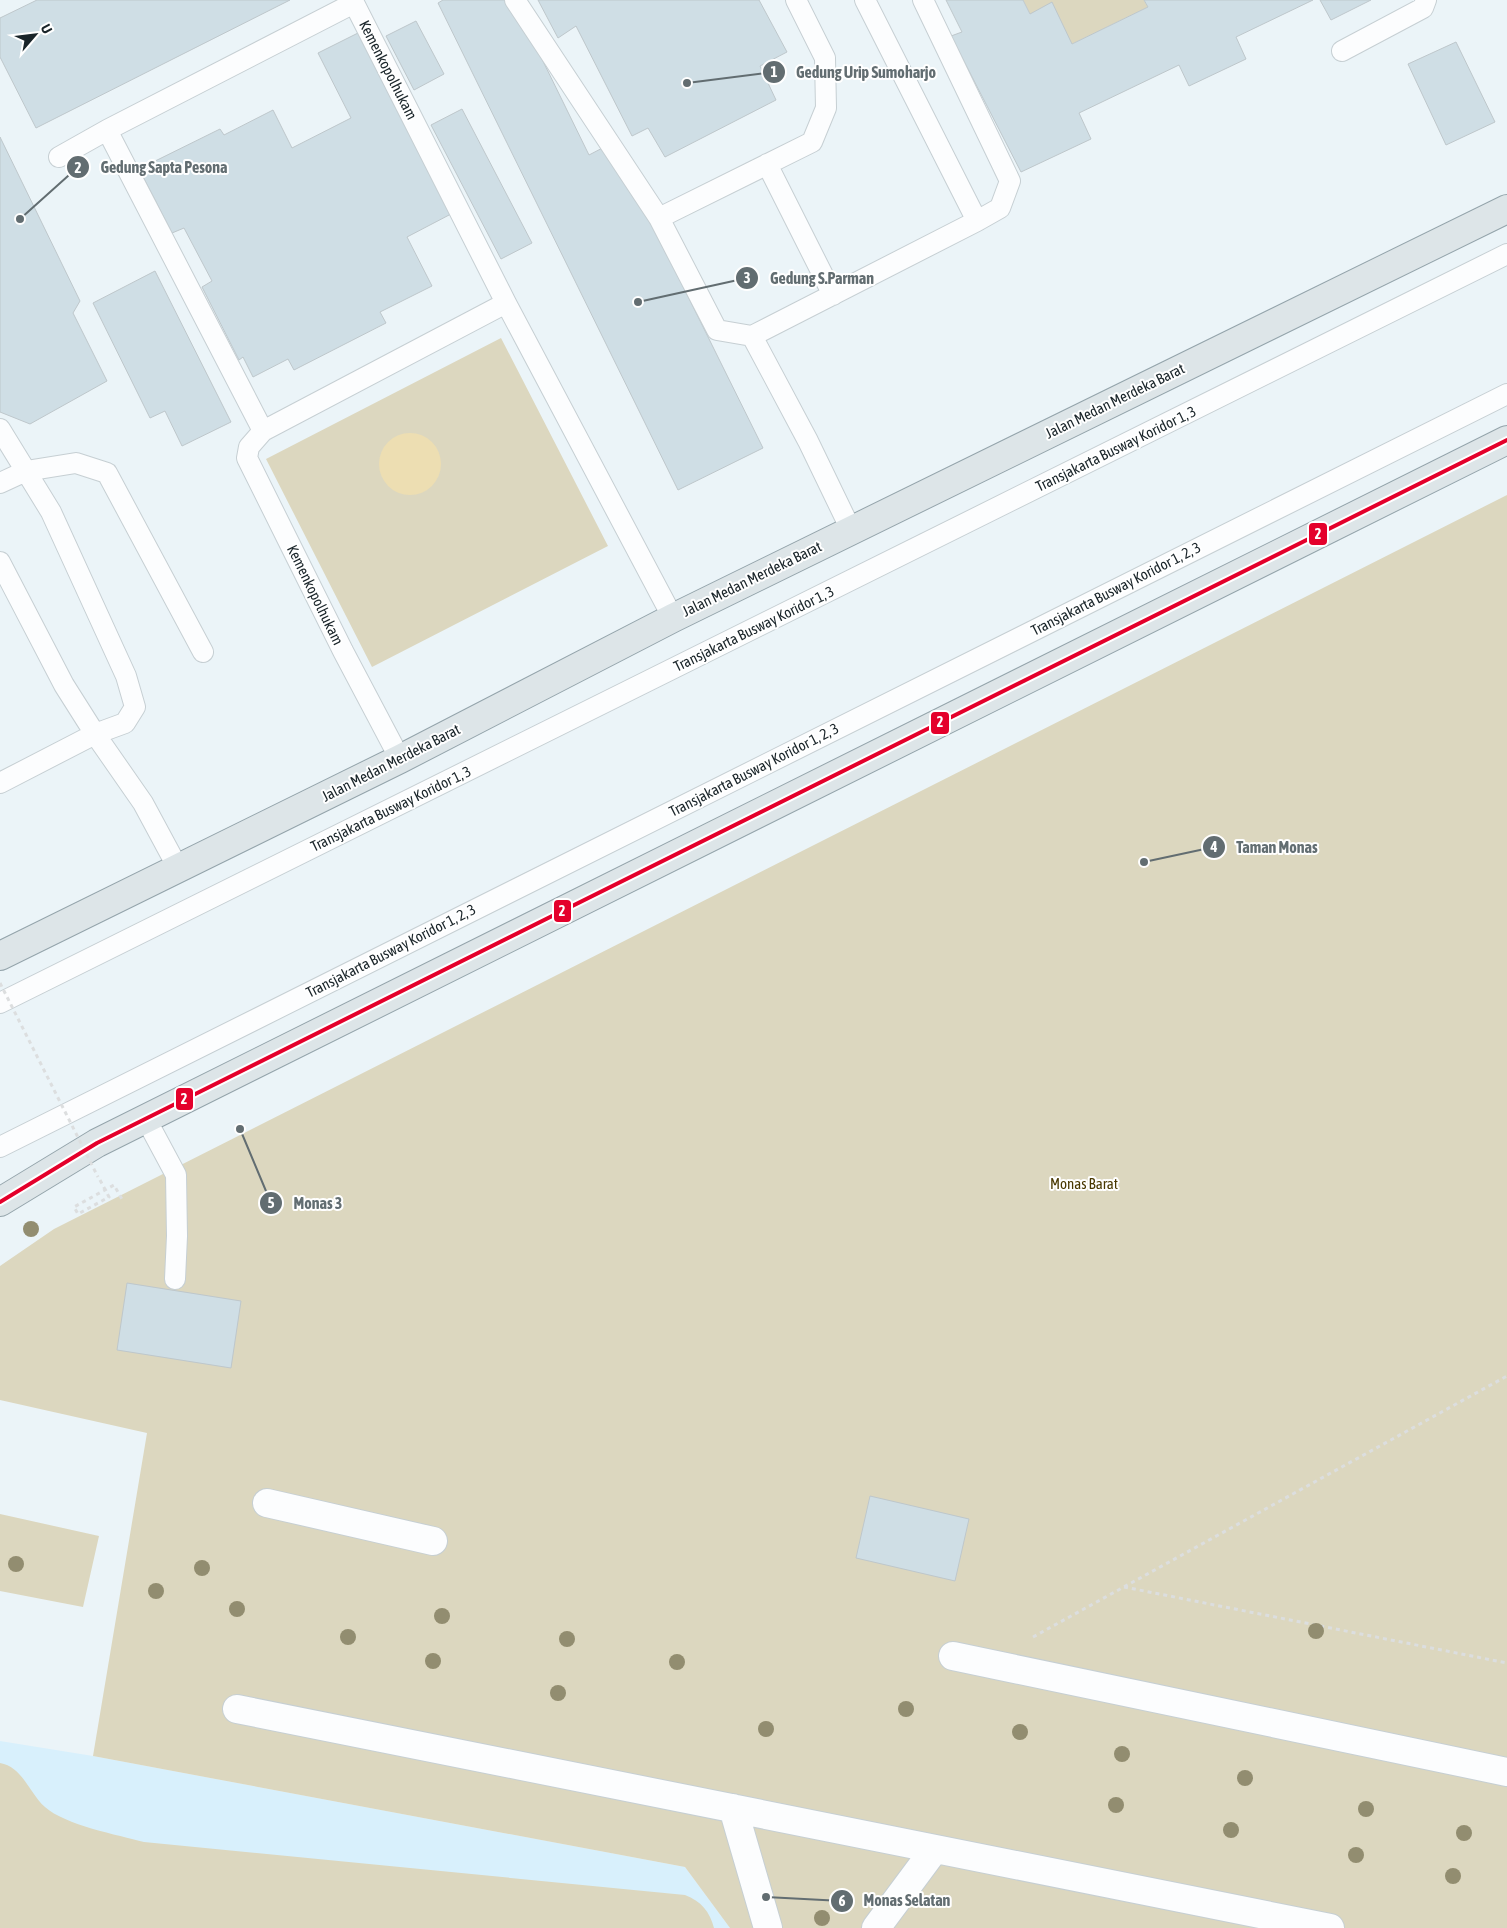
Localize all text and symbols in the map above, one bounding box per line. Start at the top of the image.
north arrow [10,10,60,60]
street label: Kemenkopolhukam [356,17,421,122]
text: U [37,21,55,36]
callout: Gedung Urip Sumoharjo [761,57,947,88]
text: 1 [770,63,778,80]
text: Gedung Urip Sumoharjo [796,63,936,81]
callout: Gedung Sapta Pesona [66,152,238,183]
text: Gedung Sapta Pesona [100,158,228,176]
text: 2 [74,159,82,176]
callout: Gedung S.Parman [735,262,884,293]
text: 3 [743,269,751,286]
text: Gedung S.Parman [770,269,874,287]
street label: Jalan Medan Merdeka Barat [1042,359,1187,442]
street label: Transjakarta Busway Koridor 1, 3 [1033,402,1199,495]
line badge: 2 [1308,522,1328,546]
text: 2 [1315,526,1322,542]
street label: Jalan Medan Merdeka Barat [679,537,824,620]
street label: Transjakarta Busway Koridor 1, 2, 3 [1028,538,1203,639]
street label: Kemenkopolhukam [284,542,347,648]
street label: Transjakarta Busway Koridor 1, 3 [671,582,837,675]
line badge: 2 [930,711,950,735]
text: 2 [937,714,944,730]
street label: Transjakarta Busway Koridor 1, 2, 3 [666,719,841,820]
street label: Jalan Medan Merdeka Barat [319,720,463,805]
street label: Transjakarta Busway Koridor 1, 3 [308,762,474,855]
callout: Taman Monas [1202,831,1328,862]
text: 4 [1209,838,1218,855]
text: Taman Monas [1236,838,1318,856]
line badge: 2 [553,899,572,923]
street label: Transjakarta Busway Koridor 1, 2, 3 [303,900,478,1001]
text: 2 [559,903,566,919]
line badge: 2 [175,1087,194,1111]
text: 2 [181,1091,188,1107]
park label: Monas Barat [1050,1175,1118,1192]
callout: Monas 3 [258,1188,352,1219]
text: 5 [267,1194,275,1211]
text: Monas 3 [294,1194,342,1212]
callout: Monas Selatan [829,1885,961,1916]
text: Monas Selatan [864,1891,951,1909]
text: 6 [838,1892,846,1909]

